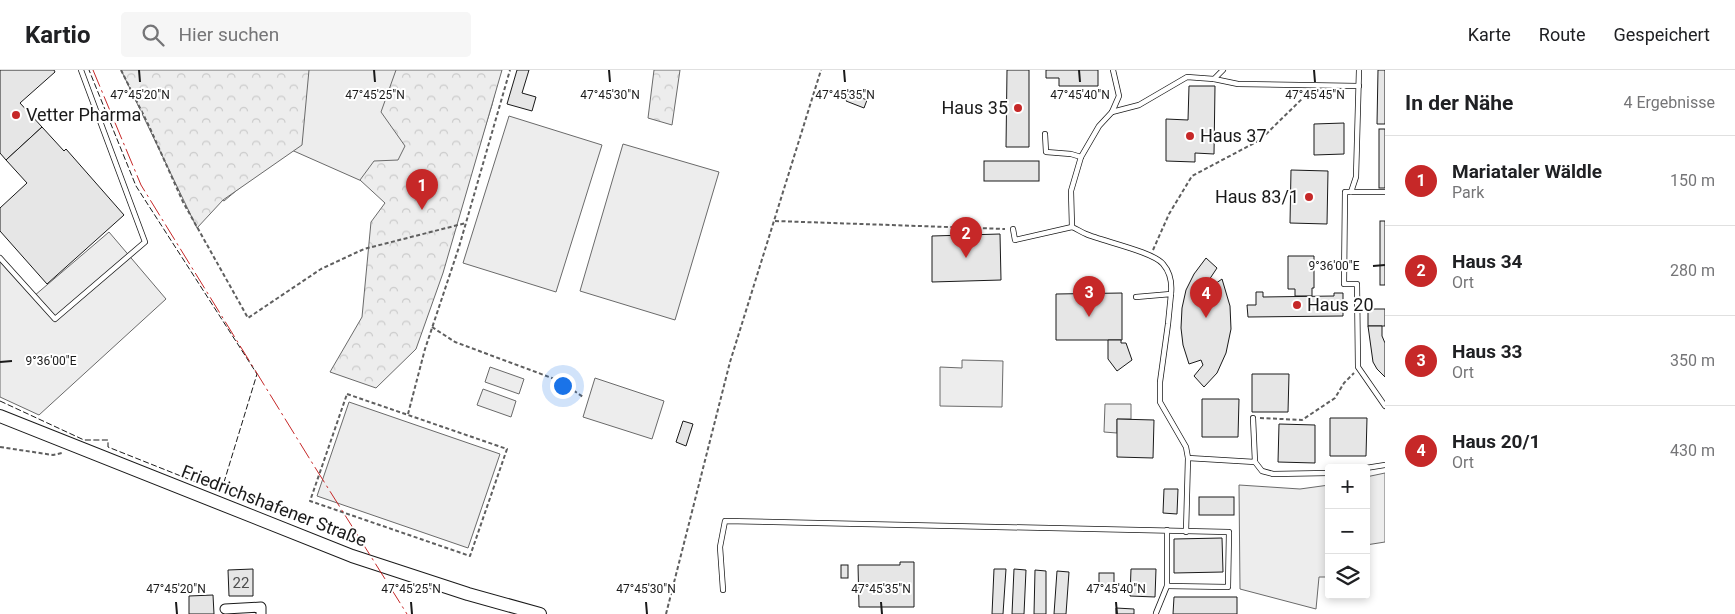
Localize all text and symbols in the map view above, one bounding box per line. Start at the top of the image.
search box [121,12,471,57]
text: Kartio [25,21,91,49]
icon: search [139,21,167,49]
text: Hier suchen [179,23,279,46]
text: Karte [1468,24,1511,45]
text: Route [1539,24,1586,45]
text: Gespeichert [1614,24,1710,45]
text: 47°45'20"N [110,88,170,102]
text: 47°45'25"N [345,88,405,102]
text: 47°45'30"N [580,88,640,102]
text: 47°45'35"N [815,88,875,102]
text: 47°45'40"N [1050,88,1110,102]
text: 47°45'45"N [1285,88,1345,102]
text: In der Nähe [1405,91,1513,115]
text: 4 Ergebnisse [1623,93,1715,112]
place label: Haus 35 [941,97,1008,118]
marker: Haus 35 [1012,102,1024,114]
place label: Vetter Pharma [26,104,141,125]
marker: Vetter Pharma [10,109,22,121]
place label: Haus 37 [1200,125,1267,146]
marker: Haus 37 [1184,130,1196,142]
text: Mariataler Wäldle [1452,160,1602,183]
pin: 1 [406,169,438,210]
text: 1 [1416,171,1426,190]
text: 150 m [1670,171,1715,190]
text: Park [1452,183,1484,202]
place label: Haus 83/1 [1215,186,1299,207]
marker: Haus 83/1 [1303,191,1315,203]
pin: 2 [950,217,982,258]
text: Haus 34 [1452,250,1523,273]
text: 9°36'00"E [1309,259,1360,273]
text: 2 [1416,261,1426,280]
text: 280 m [1670,261,1715,280]
text: Ort [1452,273,1474,292]
pin: 3 [1073,276,1105,317]
pin: 4 [1190,277,1222,318]
place label: Haus 20 [1307,294,1374,315]
marker: Haus 20 [1291,299,1303,311]
text: Haus 33 [1452,340,1523,363]
text: 3 [1416,351,1426,370]
text: 350 m [1670,351,1715,370]
text: 9°36'00"E [26,354,77,368]
text: Ort [1452,363,1474,382]
your location [550,373,576,399]
text: Haus 20/1 [1452,430,1540,453]
text: 4 [1416,441,1426,460]
text: 430 m [1670,441,1715,460]
text: Ort [1452,453,1474,472]
street label: Friedrichshafener Straße [179,460,370,551]
map controls [1325,464,1370,599]
button: + [1325,464,1370,509]
button: − [1325,509,1370,554]
button: layers [1325,554,1370,599]
house number: 22 [233,574,249,592]
text: 47°45'20"N [146,582,206,596]
text: 47°45'25"N [381,582,441,596]
text: 47°45'30"N [616,582,676,596]
text: 47°45'35"N [851,582,911,596]
text: 47°45'40"N [1086,582,1146,596]

